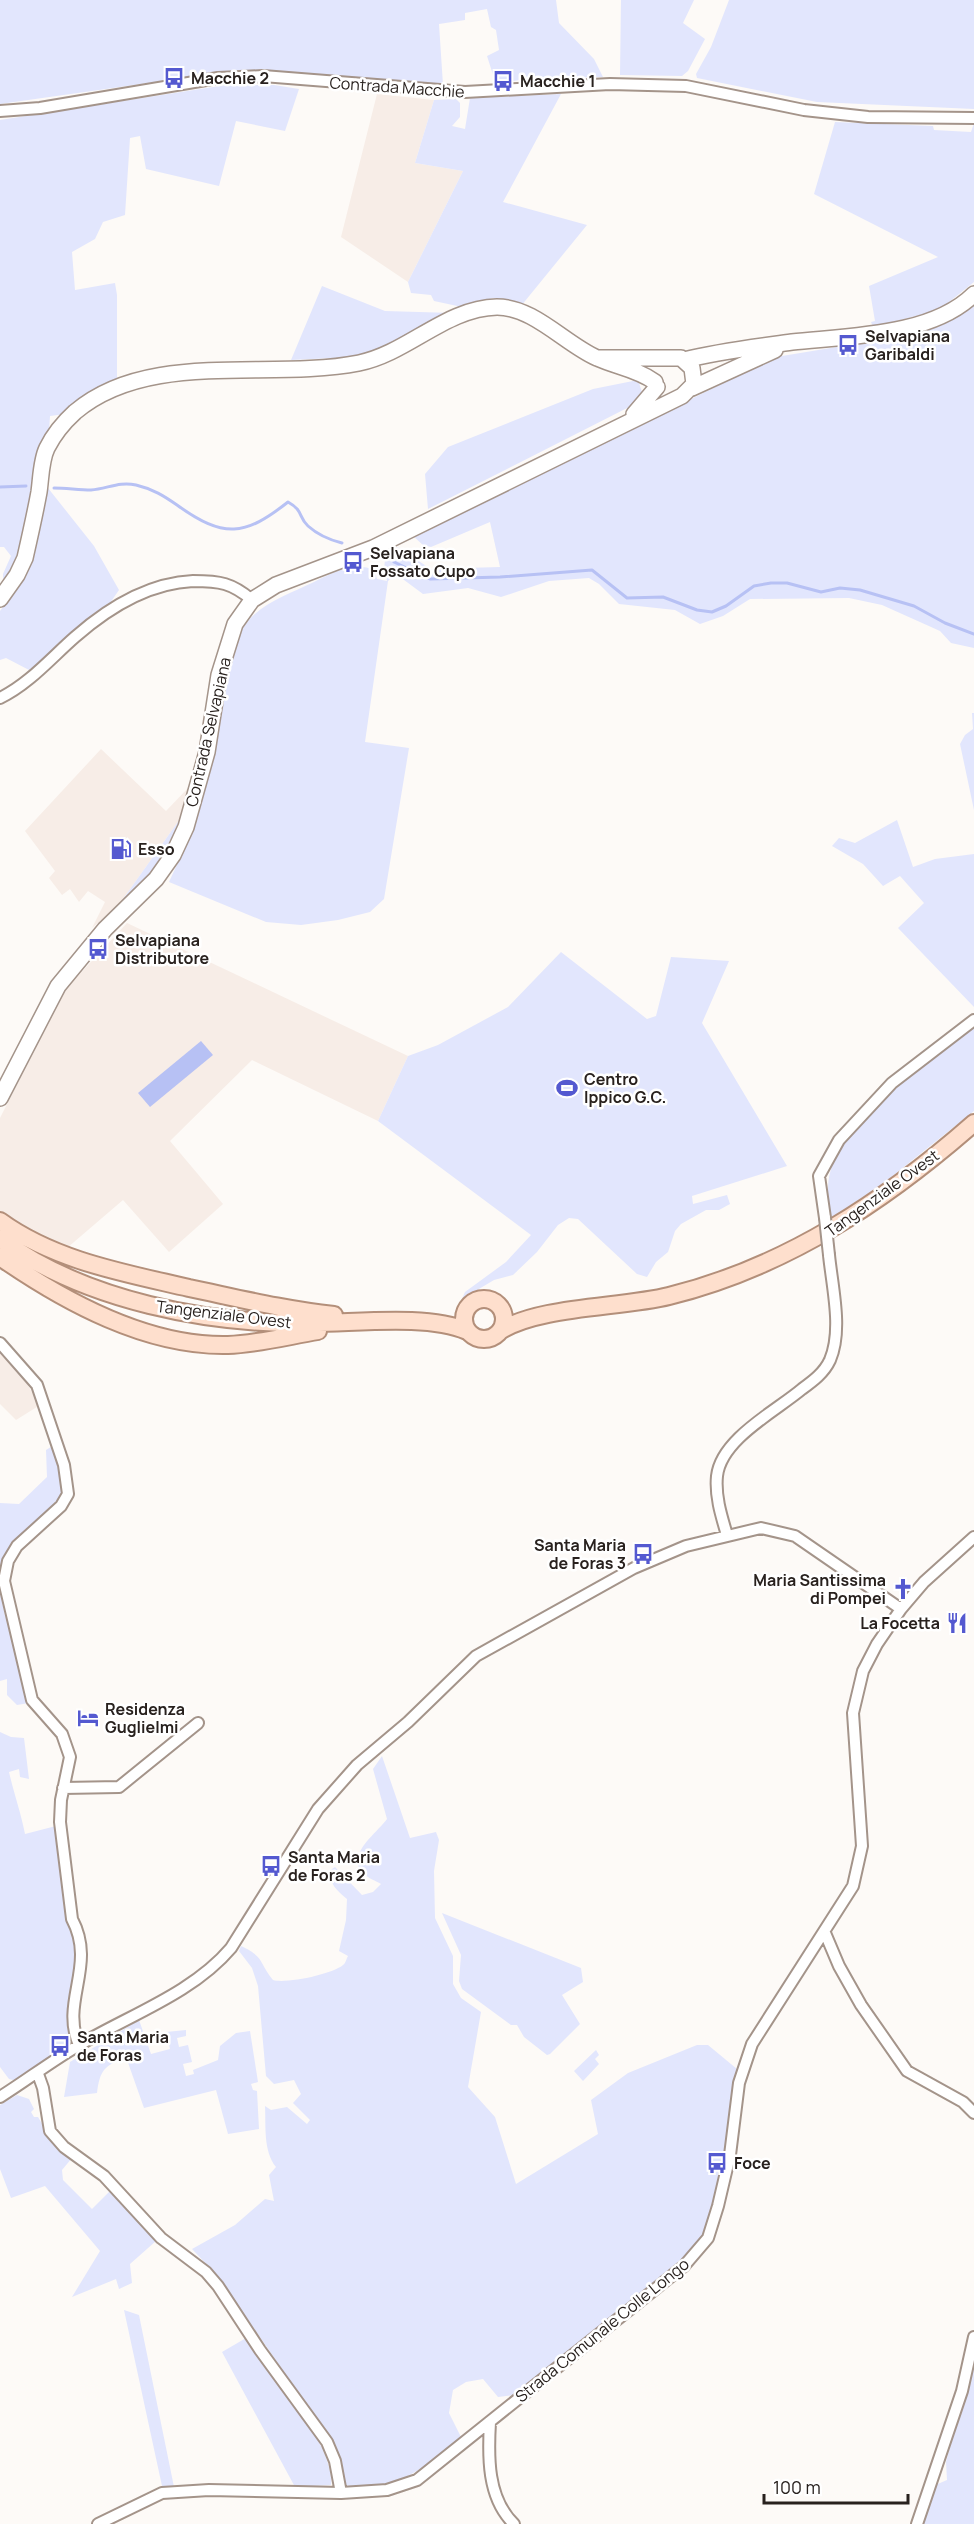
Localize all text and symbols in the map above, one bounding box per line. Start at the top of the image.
bus stop icon: Macchie 2 [162,66,186,90]
place label: Macchie 2 [191,67,269,89]
bus stop icon: Macchie 1 [491,69,515,93]
place label: Macchie 1 [520,70,595,92]
street label: Contrada Macchie [329,71,465,103]
place label: Selvapiana Garibaldi [865,325,950,365]
bus stop icon: Selvapiana Garibaldi [836,333,860,357]
place label: Selvapiana Fossato Cupo [370,542,476,582]
bus stop icon: Selvapiana Fossato Cupo [341,550,365,574]
street label: Contrada Selvapiana [180,655,236,809]
fuel station icon: Esso [109,837,133,861]
place label: Esso [138,838,175,860]
place label: Selvapiana Distributore [115,929,210,969]
bus stop icon: Selvapiana Distributore [86,937,110,961]
place label: Centro Ippico G.C. [584,1068,666,1108]
sports icon: Centro Ippico G.C. [555,1076,579,1100]
street label: Tangenziale Ovest [821,1144,943,1242]
street label: Tangenziale Ovest [155,1295,293,1333]
place label: Santa Maria de Foras 3 [534,1534,626,1574]
bus stop icon: Santa Maria de Foras 3 [631,1542,655,1566]
place label: Maria Santissima di Pompei [753,1569,886,1609]
church icon: Maria Santissima di Pompei [891,1577,915,1601]
restaurant icon: La Focetta [945,1611,969,1635]
place label: La Focetta [860,1612,940,1634]
place label: Residenza Guglielmi [105,1698,185,1738]
hotel icon: Residenza Guglielmi [76,1706,100,1730]
place label: Santa Maria de Foras 2 [288,1846,380,1886]
bus stop icon: Santa Maria de Foras 2 [259,1854,283,1878]
place label: Santa Maria de Foras [77,2026,169,2066]
bus stop icon: Santa Maria de Foras [48,2034,72,2058]
bus stop icon: Foce [705,2151,729,2175]
place label: Foce [734,2152,771,2174]
street label: Strada Comunale Colle Longo [510,2253,694,2407]
scale bar [764,2467,908,2505]
text: 100 m [773,2475,821,2499]

